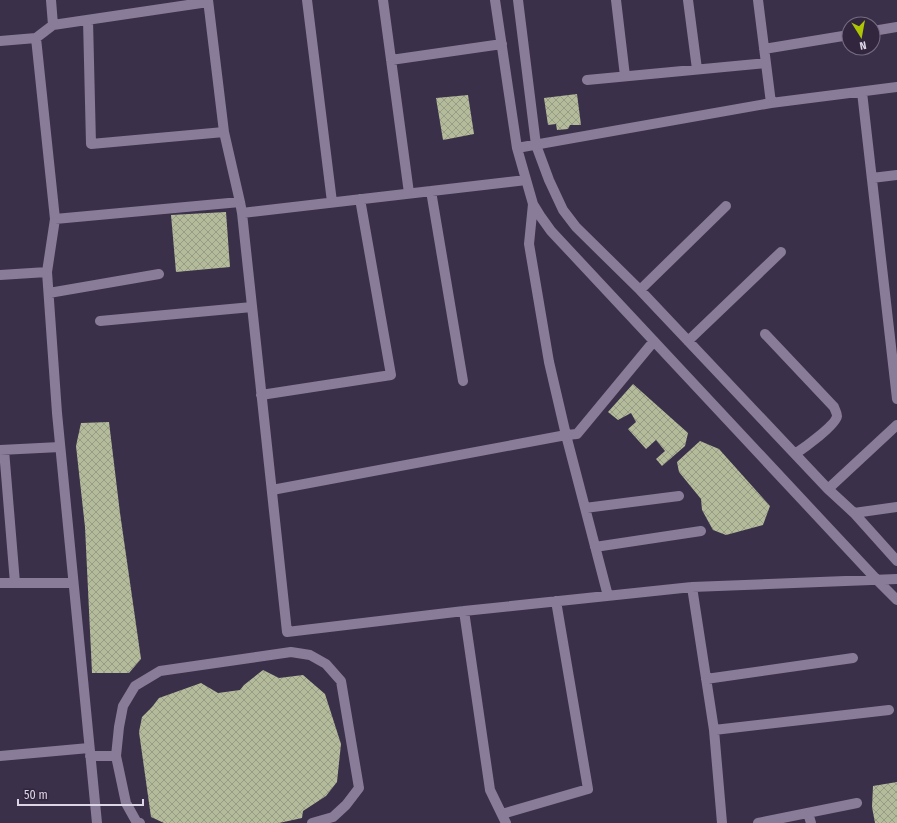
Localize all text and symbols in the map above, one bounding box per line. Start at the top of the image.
north arrow [841,16,881,56]
text: N [858,38,867,52]
scale bar [18,781,143,807]
text: 50 m [24,788,48,802]

